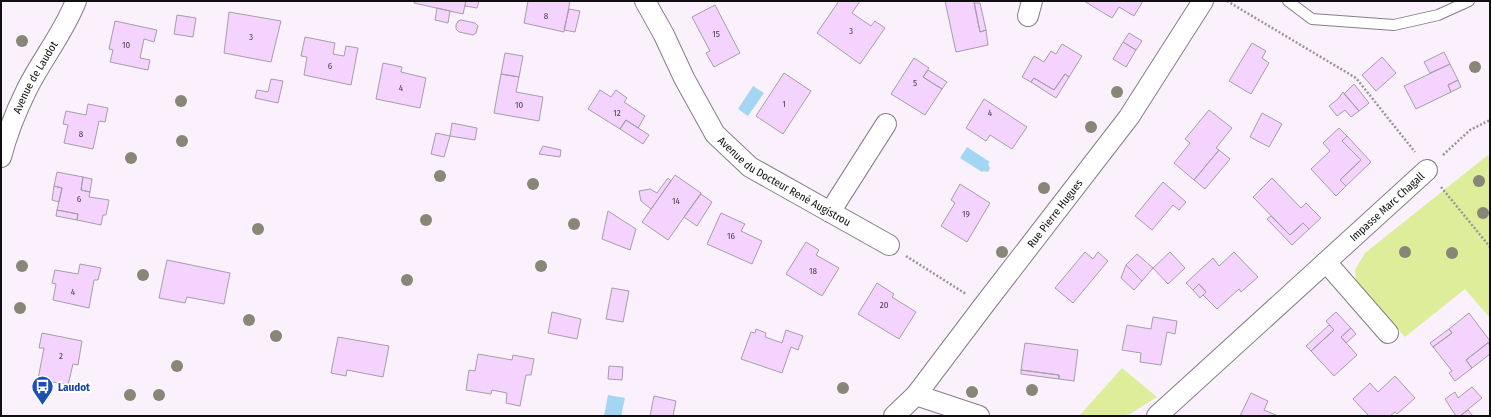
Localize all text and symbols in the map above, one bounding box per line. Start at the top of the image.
house number: 8 [544,11,549,21]
house number: 3 [849,26,853,36]
house number: 15 [712,29,720,39]
house number: 3 [249,32,253,42]
street label: Avenue de Laudot [10,38,60,116]
house number: 10 [122,40,130,50]
house number: 6 [328,61,333,71]
house number: 5 [913,78,917,88]
house number: 4 [399,83,404,93]
house number: 1 [782,99,786,109]
house number: 10 [515,100,523,110]
house number: 12 [613,108,621,118]
house number: 4 [988,108,993,118]
house number: 8 [79,129,84,139]
street label: Avenue du Docteur René Augistrou [715,134,853,229]
street label: Impasse Marc Chagall [1347,169,1427,244]
street label: Rue Pierre Hugues [1024,176,1085,250]
house number: 6 [77,194,82,204]
house number: 14 [672,196,681,206]
house number: 19 [962,209,970,219]
house number: 16 [727,231,736,241]
house number: 18 [809,266,818,276]
house number: 4 [71,287,76,297]
house number: 20 [880,300,889,310]
house number: 2 [59,351,63,361]
bus stop icon: Laudot [29,374,55,407]
place label: Laudot [58,381,90,394]

